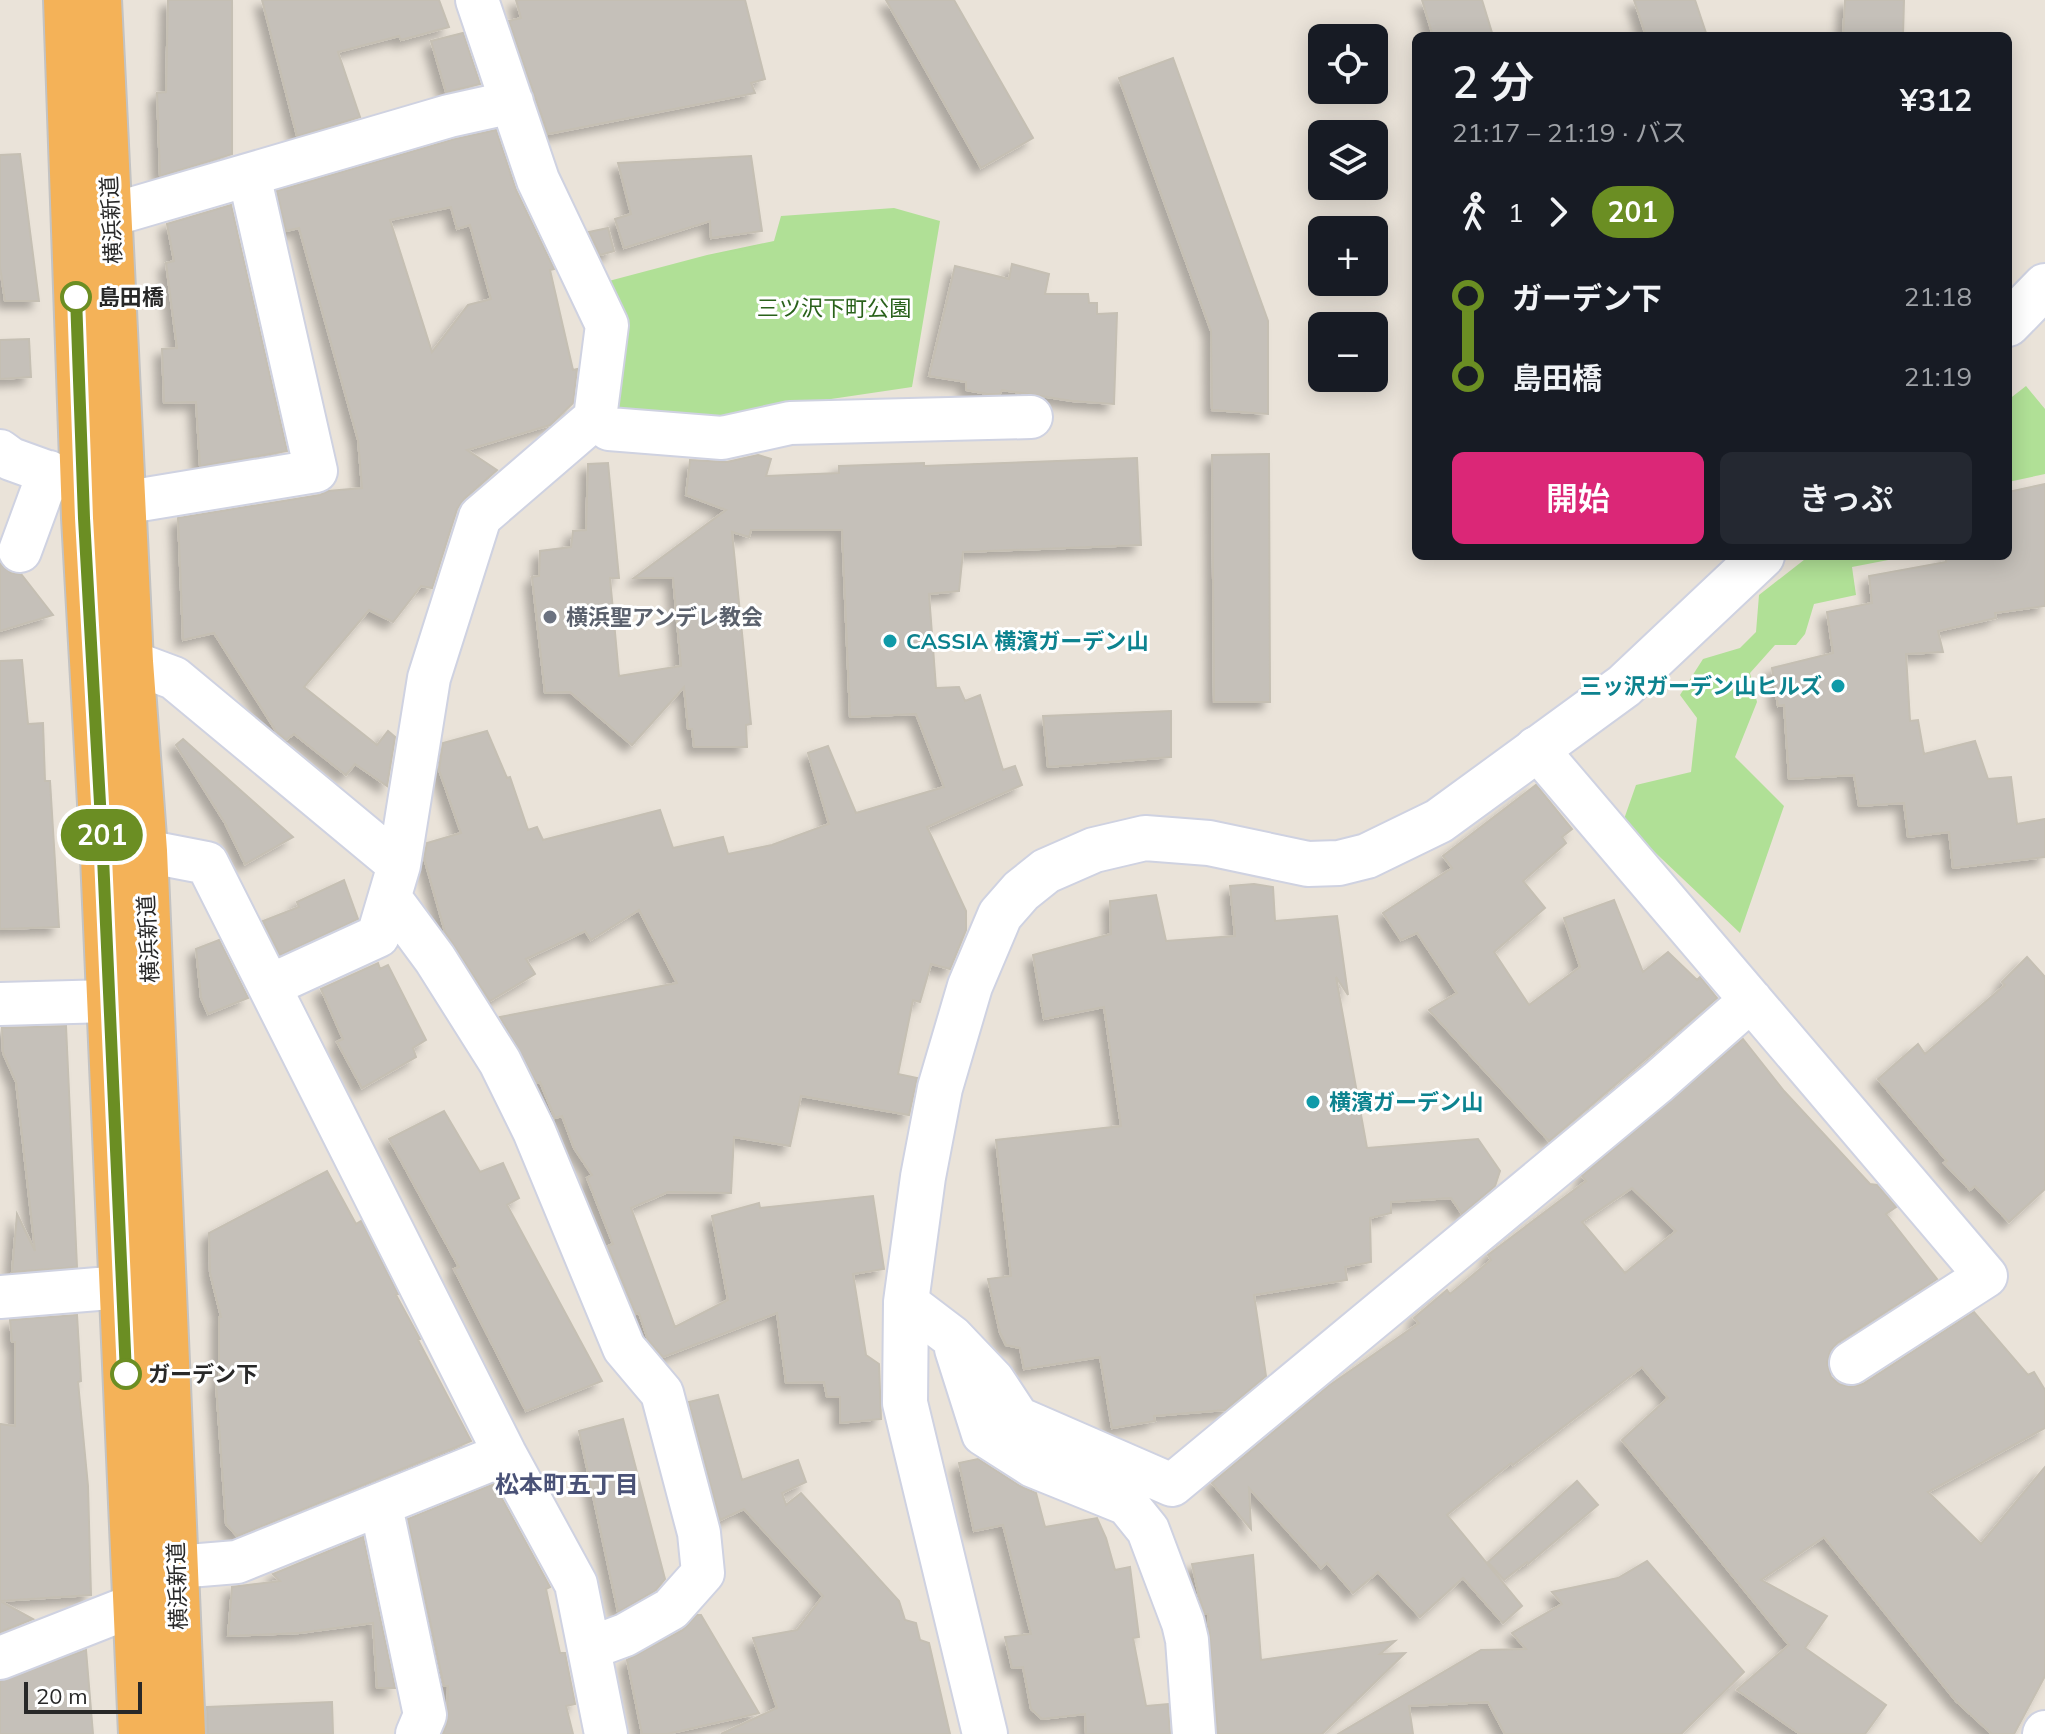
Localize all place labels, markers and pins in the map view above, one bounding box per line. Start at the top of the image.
marker: 島田橋 [61,282,91,312]
place label: 島田橋 [98,283,164,311]
place label: 横浜聖アンデレ教会 [566,603,763,631]
marker: 横浜聖アンデレ教会 [541,608,559,626]
place label: CASSIA 横濱ガーデン山 [906,627,1148,655]
marker: CASSIA 横濱ガーデン山 [881,632,899,650]
place label: 三ッ沢ガーデン山ヒルズ [1580,672,1822,700]
marker: 三ッ沢ガーデン山ヒルズ [1829,677,1847,695]
place label: 横濱ガーデン山 [1329,1088,1483,1116]
marker: 横濱ガーデン山 [1304,1093,1322,1111]
marker: ガーデン下 [111,1359,141,1389]
place label: ガーデン下 [148,1360,258,1388]

